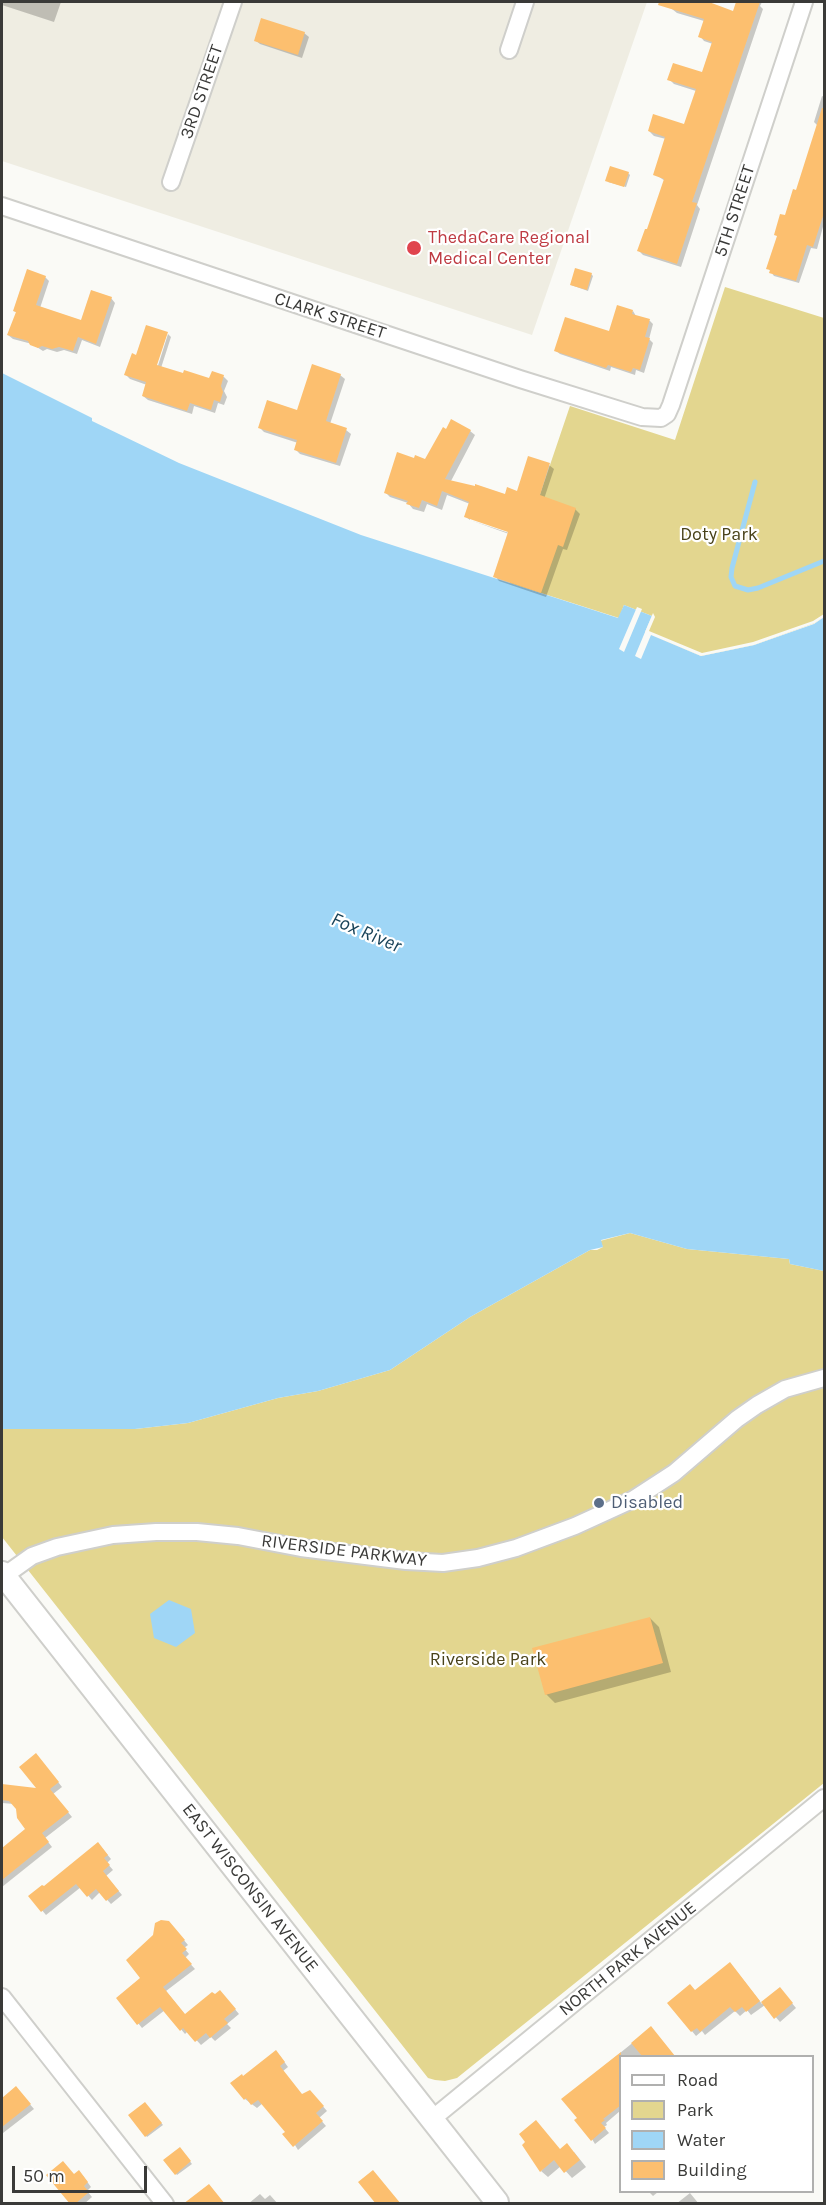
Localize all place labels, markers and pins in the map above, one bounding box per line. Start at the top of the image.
place label: ThedaCare Regional Medical Center [428,227,590,270]
marker: ThedaCare Regional Medical Center [405,239,423,257]
place label: Disabled [611,1492,683,1514]
marker: Disabled [592,1496,606,1510]

